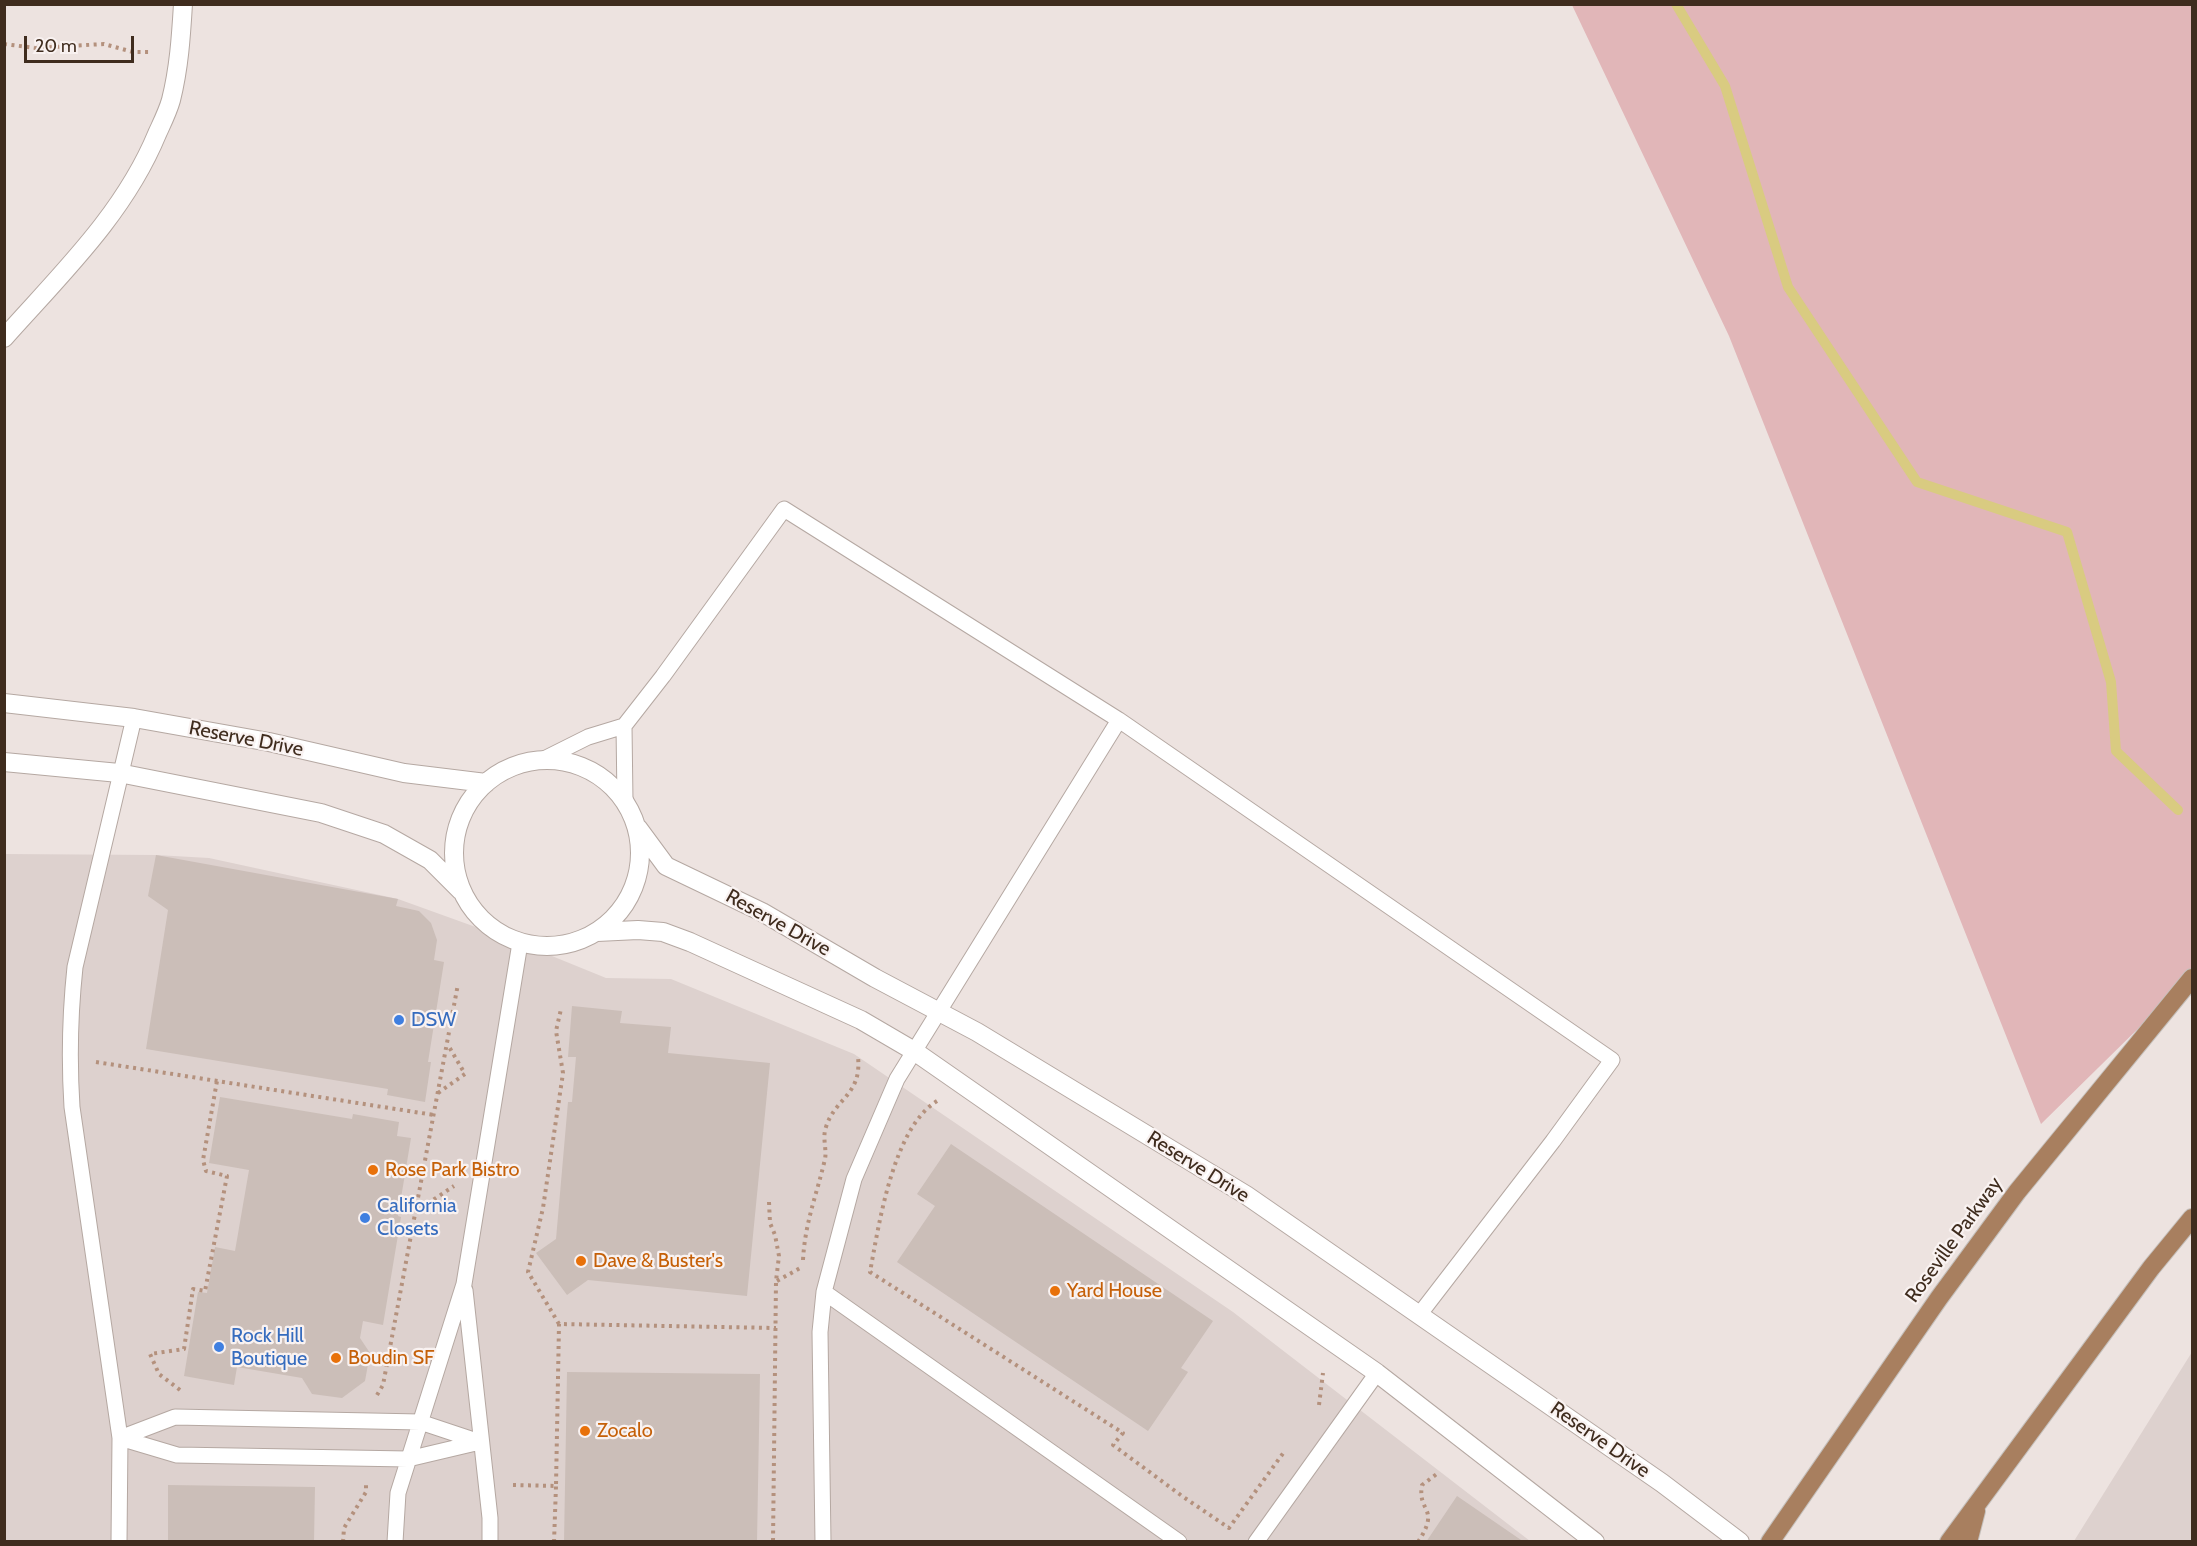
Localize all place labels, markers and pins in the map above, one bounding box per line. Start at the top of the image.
place label: DSW [411,1008,456,1032]
marker: DSW [392,1013,406,1027]
place label: Rose Park Bistro [385,1158,519,1182]
marker: Rose Park Bistro [366,1163,380,1177]
place label: California Closets [377,1194,457,1241]
marker: California Closets [358,1211,372,1225]
place label: Dave & Buster's [593,1249,723,1273]
marker: Dave & Buster's [574,1254,588,1268]
place label: Yard House [1067,1279,1162,1303]
marker: Yard House [1048,1284,1062,1298]
place label: Rock Hill Boutique [231,1324,307,1371]
marker: Rock Hill Boutique [212,1340,226,1354]
place label: Boudin SF [348,1346,435,1370]
marker: Boudin SF [329,1351,343,1365]
place label: Zocalo [597,1419,653,1443]
marker: Zocalo [578,1424,592,1438]

